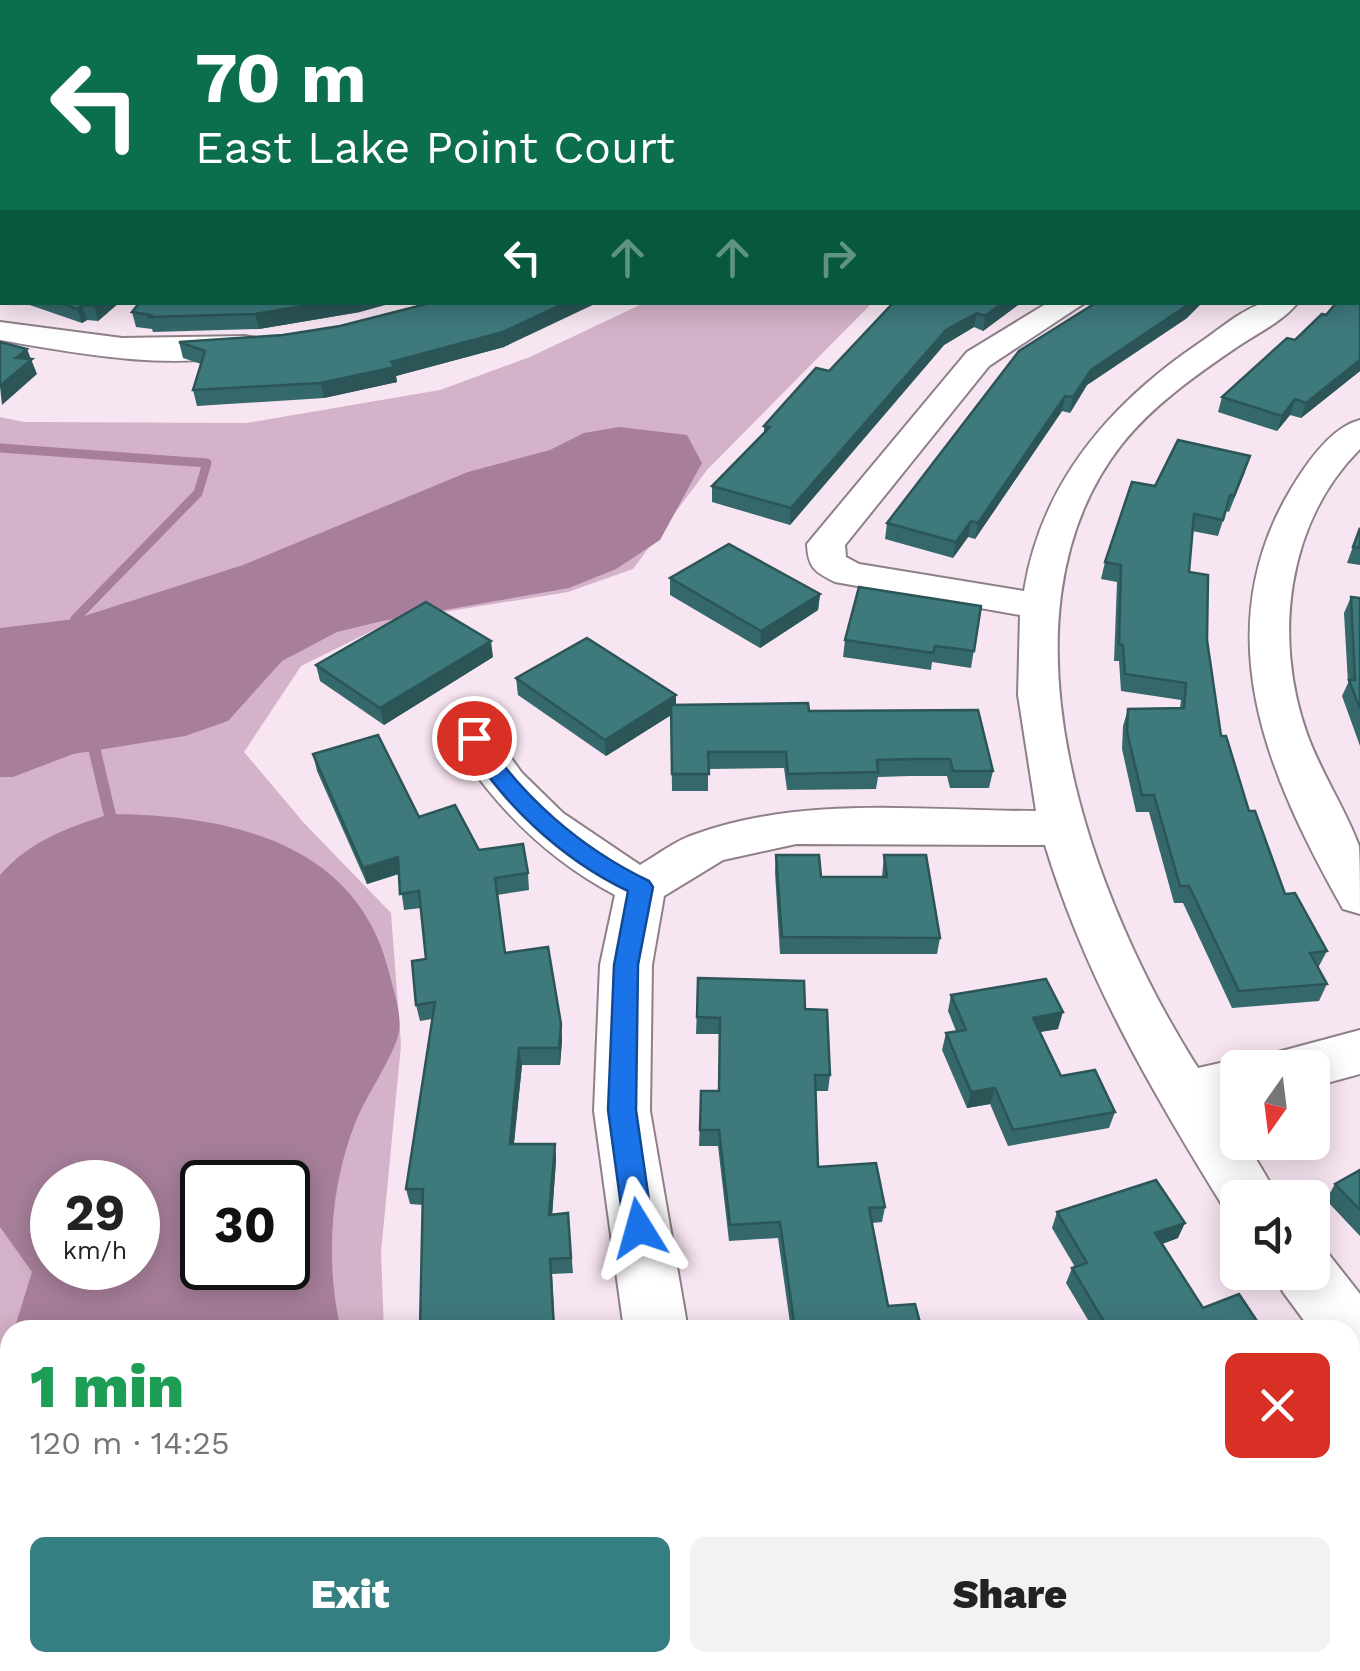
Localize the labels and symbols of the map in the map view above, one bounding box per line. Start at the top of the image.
pin [432,696,517,781]
north arrow [1220,1050,1330,1160]
speed limit sign: 30 [180,1160,310,1290]
position arrow [587,1176,691,1280]

